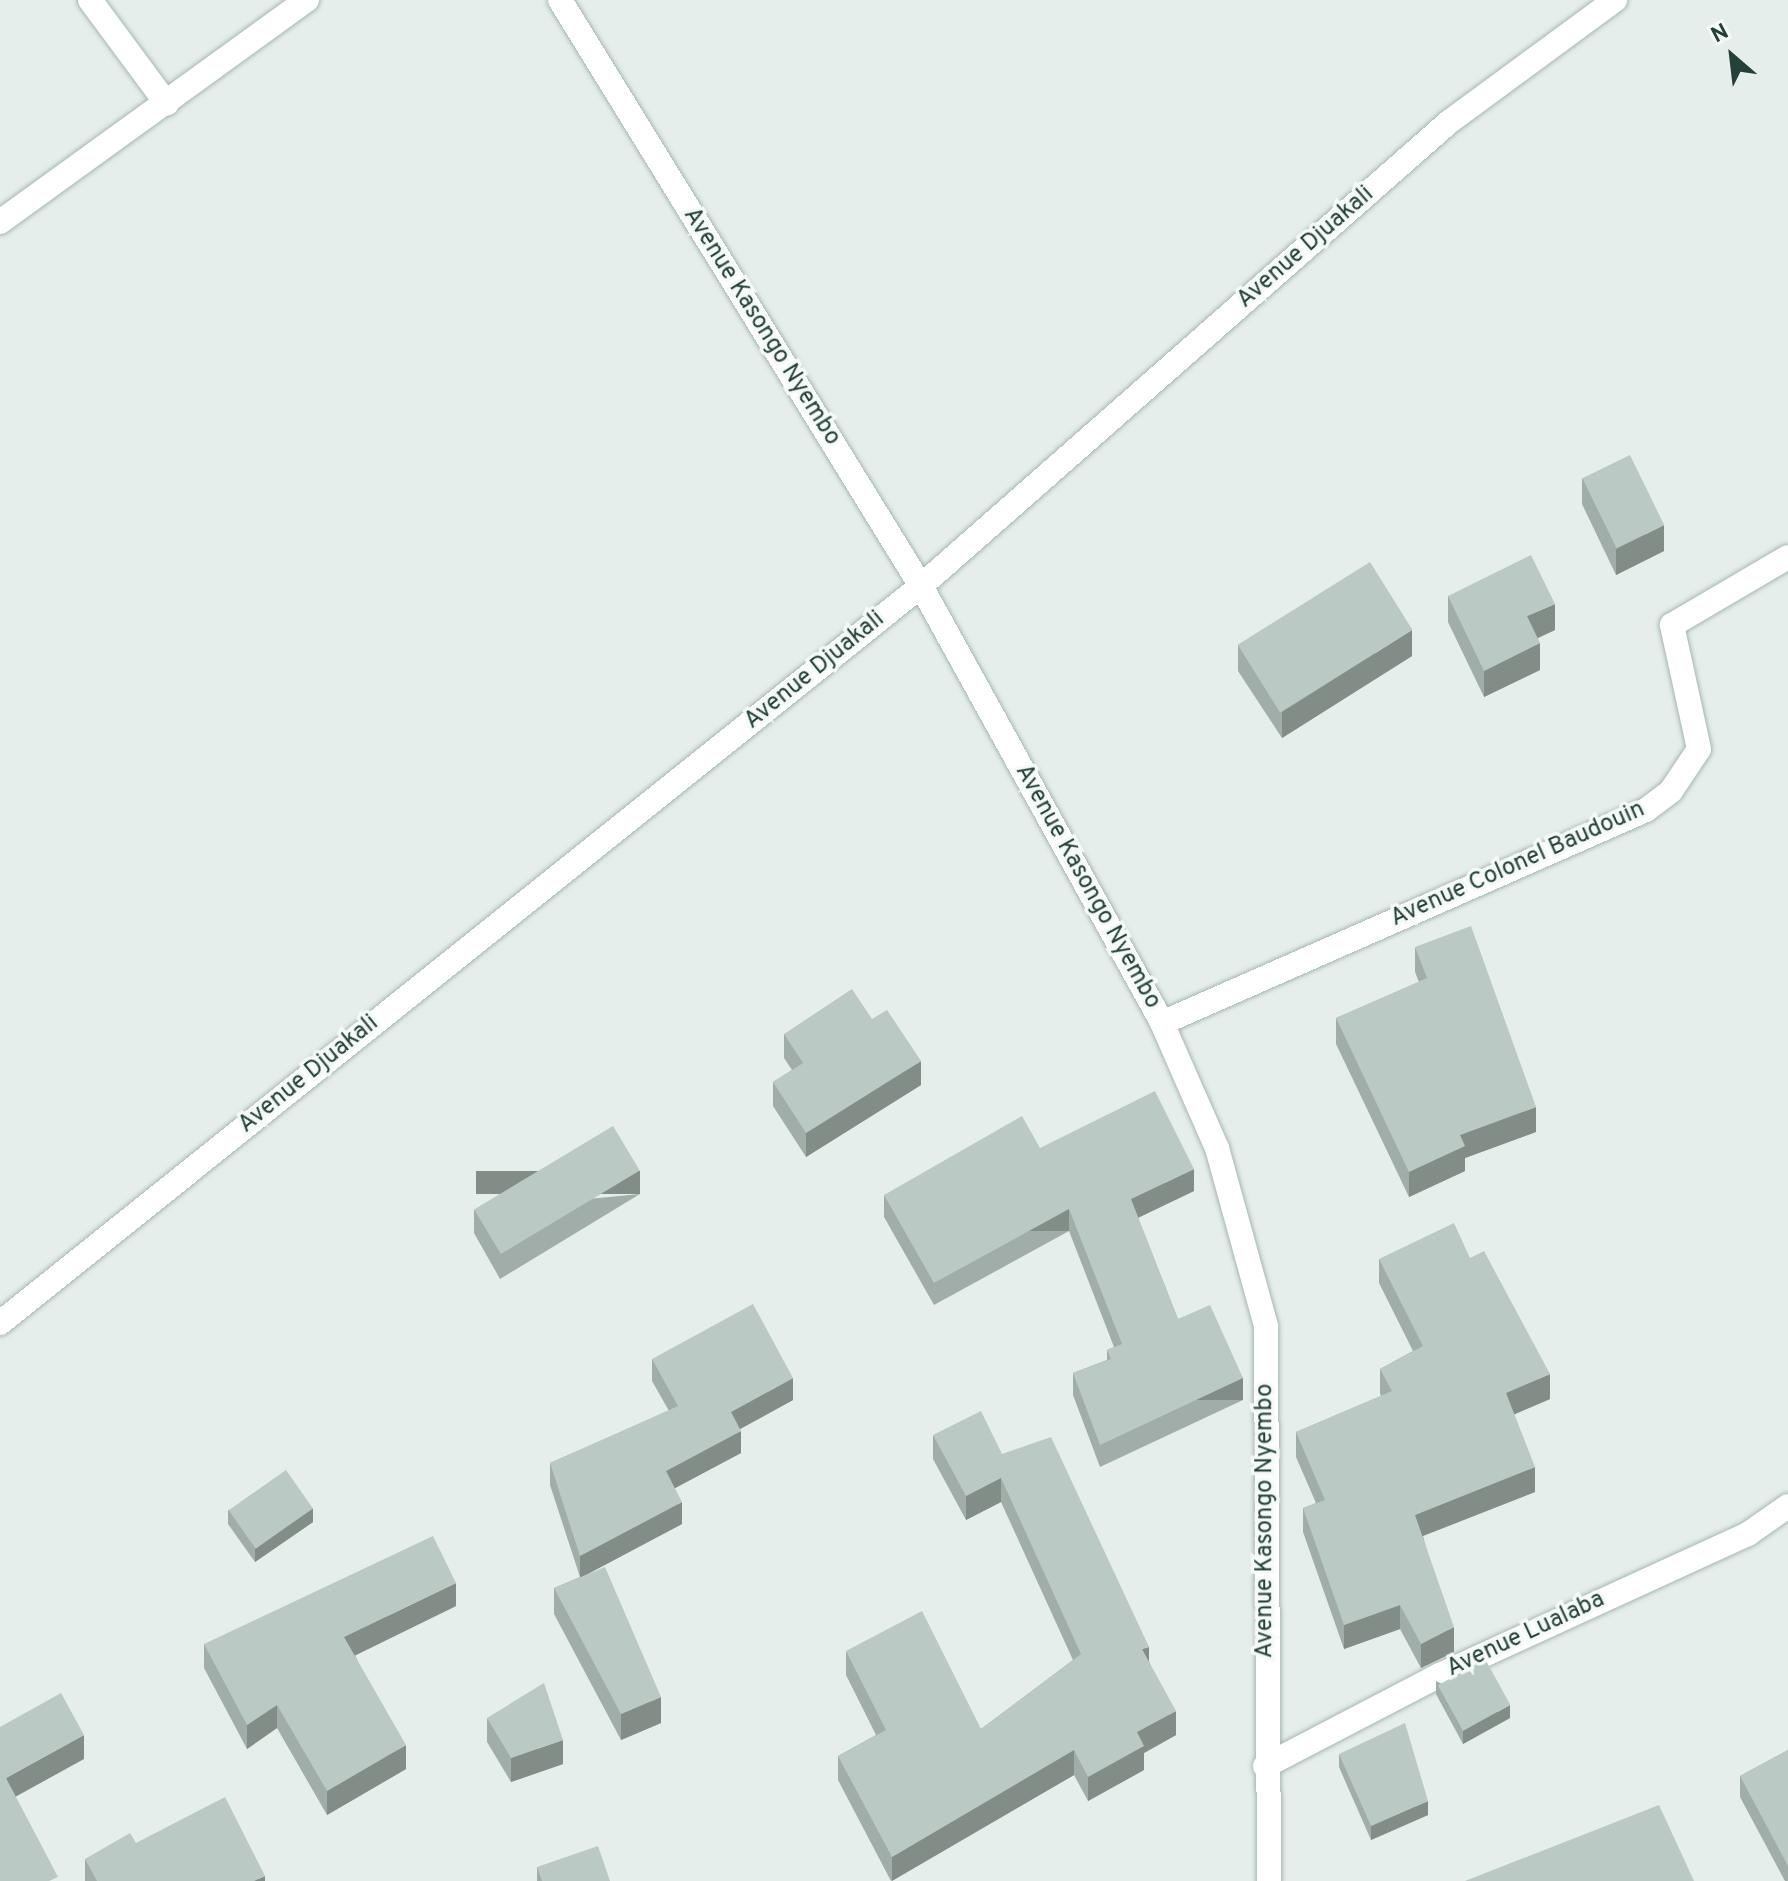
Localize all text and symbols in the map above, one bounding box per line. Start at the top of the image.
north arrow [1692,16,1772,96]
text: N [1707,19,1734,50]
street label: Avenue Djuakali [1232,181,1380,315]
street label: Avenue Kasongo Nyembo [676,203,846,451]
street label: Avenue Djuakali [739,606,891,736]
street label: Avenue Kasongo Nyembo [1008,760,1166,1014]
street label: Avenue Colonel Baudouin [1386,796,1650,934]
street label: Avenue Djuakali [233,1010,385,1140]
street label: Avenue Kasongo Nyembo [1252,1384,1280,1658]
street label: Avenue Lualaba [1442,1586,1610,1684]

